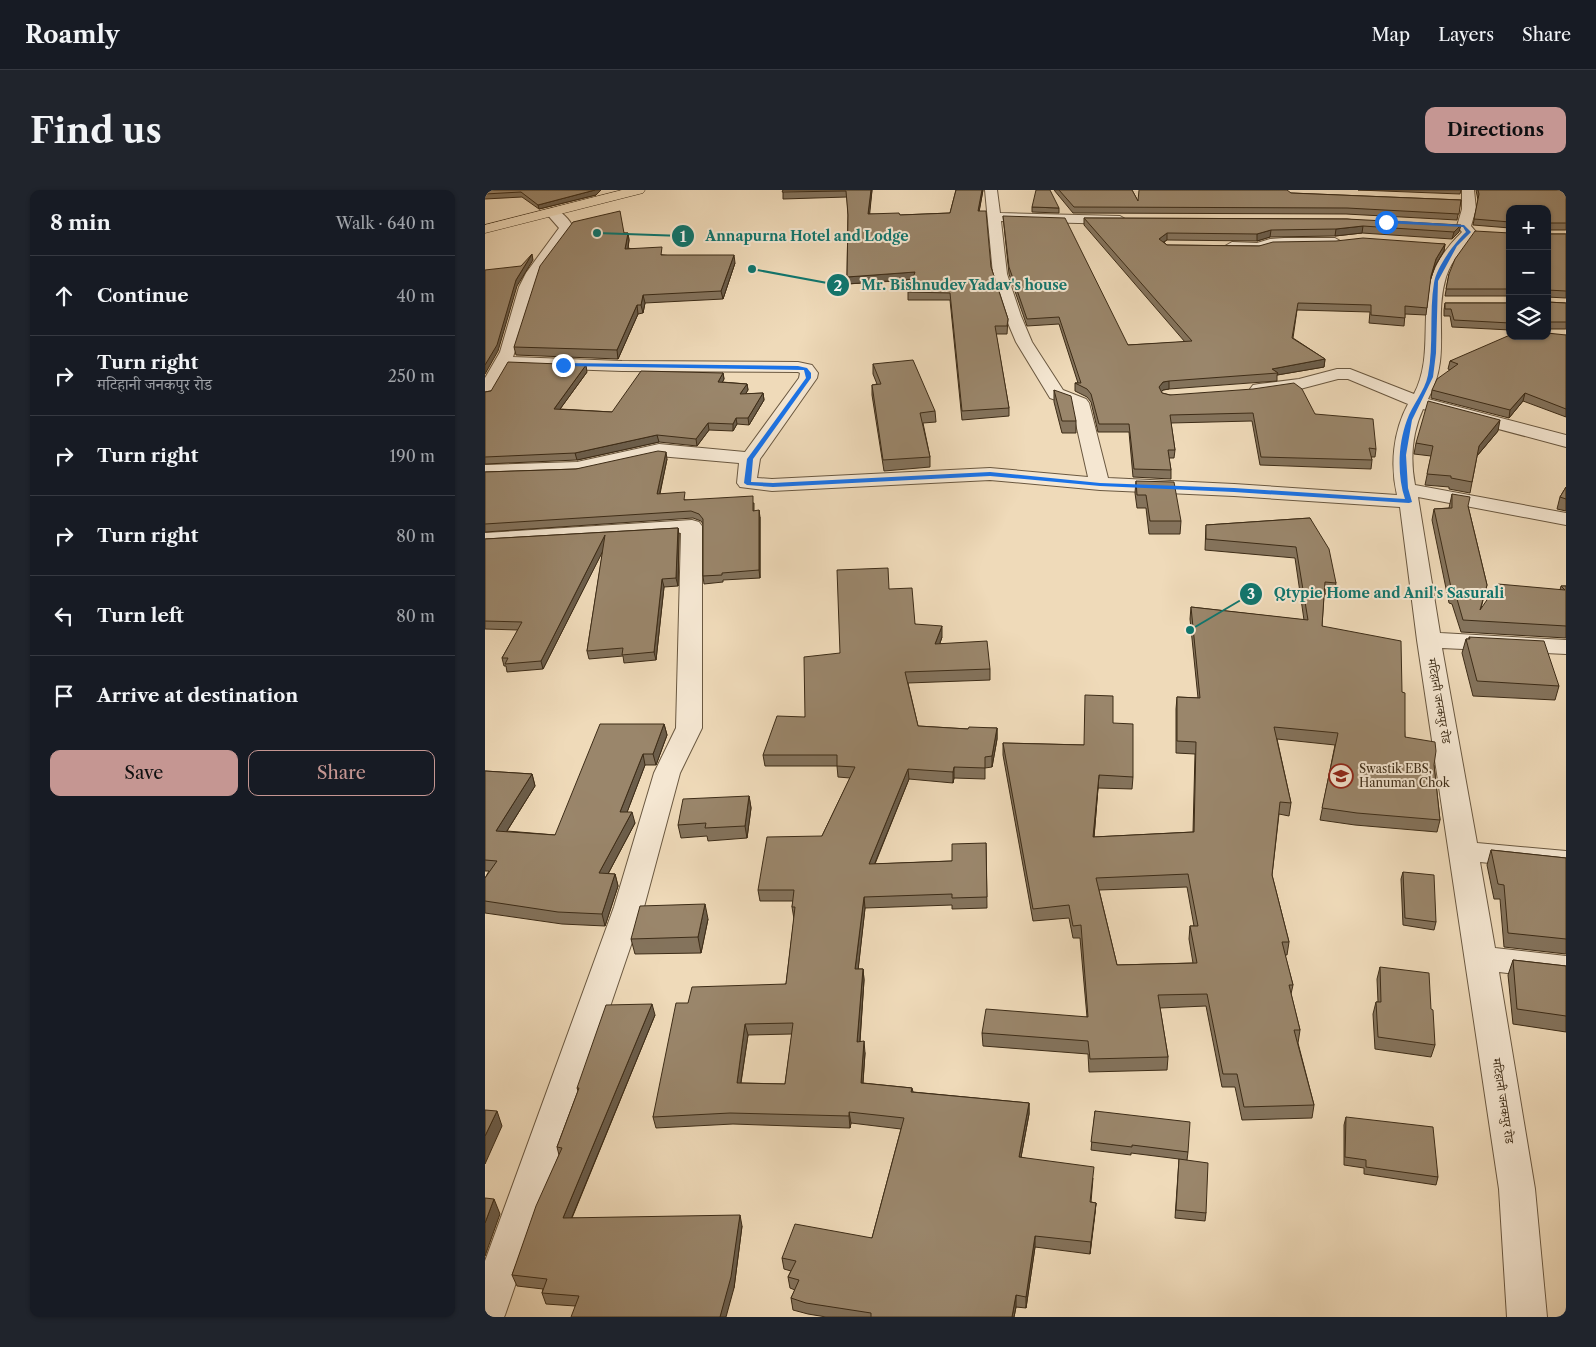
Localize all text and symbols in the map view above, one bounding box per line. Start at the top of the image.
text: Roamly [25,20,119,49]
text: Map [1372,24,1410,46]
text: Layers [1438,24,1494,46]
text: Share [1522,24,1571,46]
button: Directions [1425,107,1566,153]
text: Find us [30,109,162,152]
map controls [1506,205,1551,340]
button: + [1506,205,1551,250]
text: 8 min [50,210,111,235]
route start [1375,211,1398,234]
text: Walk · 640 m [336,213,435,233]
callout: Annapurna Hotel and Lodge [670,222,919,251]
text: 1 [680,227,687,246]
text: Annapurna Hotel and Lodge [704,227,909,245]
button: − [1506,250,1551,295]
callout: Mr. Bishnudev Yadav's house [826,271,1078,300]
text: 2 [834,276,843,295]
text: Mr. Bishnudev Yadav's house [861,276,1067,294]
icon: ahead [50,282,78,310]
text: Continue [97,284,189,307]
text: 40 m [396,286,435,306]
button: layers [1506,295,1551,340]
text: Turn right [97,351,198,374]
route end [552,354,575,377]
icon: right [50,362,78,390]
text: 250 m [388,366,435,386]
text: मटिहानी जनकपुर रोड [97,374,212,394]
icon: right [50,442,78,470]
text: Turn right [97,444,198,467]
text: 190 m [390,446,435,466]
icon: right [50,522,78,550]
text: Turn right [97,524,198,547]
text: 80 m [396,526,435,546]
callout: Qtypie Home and Anil's Sasurali [1238,579,1514,608]
text: 3 [1247,584,1255,603]
text: Qtypie Home and Anil's Sasurali [1274,584,1504,602]
icon: left [50,602,78,630]
text: Turn left [97,604,184,627]
text: 80 m [396,606,435,626]
street label: मटिहानी जनकपुर रोड [1423,656,1455,746]
icon: arrive [50,682,78,710]
text: Arrive at destination [97,684,298,707]
button: Save [50,750,238,796]
button: Share [248,750,435,796]
place label: Swastik EBS, Hanuman Chok [1359,761,1451,790]
school or university icon: Swastik EBS, Hanuman Chok [1328,763,1354,789]
street label: मटिहानी जनकपुर रोड [1488,1056,1518,1146]

